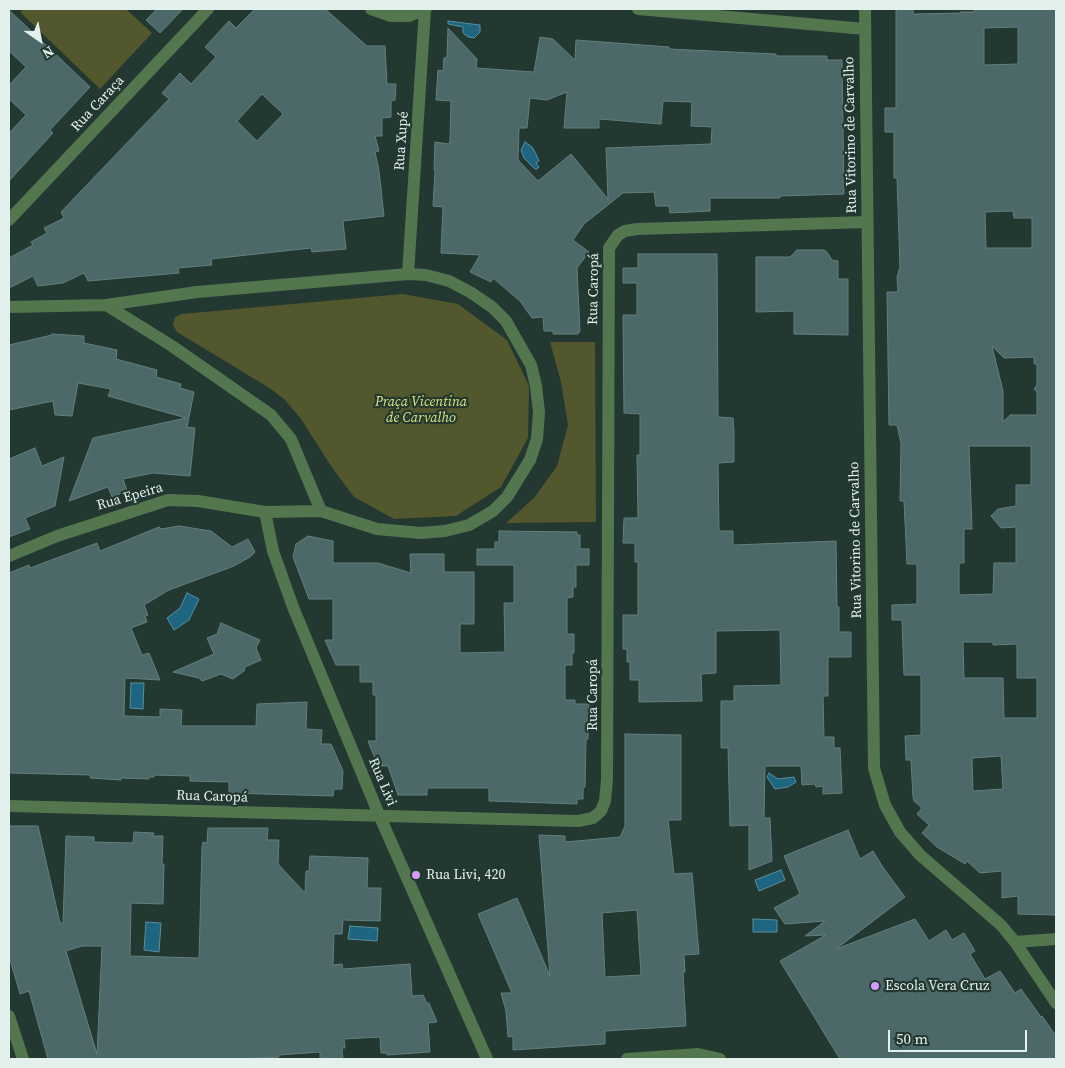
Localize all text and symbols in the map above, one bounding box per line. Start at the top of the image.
north arrow [15,15,65,65]
text: N [38,41,58,64]
street label: Rua Vitorino de Carvalho [841,56,861,214]
street label: Rua Caraça [68,73,128,135]
street label: Rua Xupé [392,111,412,171]
street label: Rua Caropá [585,253,603,325]
park label: Praça Vicentina de Carvalho [375,394,467,427]
street label: Rua Vitorino de Carvalho [846,461,866,619]
street label: Rua Epeira [95,480,165,514]
street label: Rua Caropá [585,659,601,731]
street label: Rua Livi [364,755,400,809]
street label: Rua Caropá [176,787,248,807]
place label: Rua Livi, 420 [426,867,506,883]
marker: Rua Livi, 420 [410,869,422,881]
place label: Escola Vera Cruz [885,978,989,994]
marker: Escola Vera Cruz [869,980,881,992]
scale bar [890,1020,1029,1052]
text: 50 m [896,1028,928,1049]

